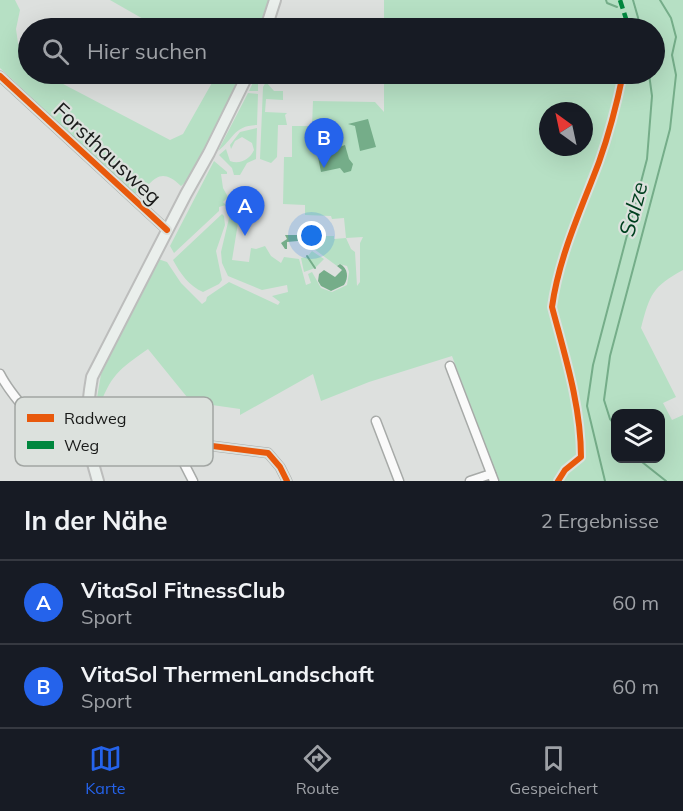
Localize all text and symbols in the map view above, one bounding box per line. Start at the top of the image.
search box [18,18,665,84]
icon: search [39,35,72,68]
text: Hier suchen [87,37,207,65]
street label: Forsthausweg [49,96,167,210]
north arrow [539,102,593,156]
pin: B [304,118,344,168]
water label: Salze [612,179,654,239]
pin: A [226,186,264,236]
your location [297,221,326,250]
legend [15,397,213,466]
text: Radweg [64,408,126,428]
map controls [611,409,665,463]
button: layers [611,409,665,463]
text: Weg [64,435,99,455]
text: In der Nähe [24,504,168,537]
text: 2 Ergebnisse [541,508,659,533]
text: VitaSol FitnessClub [81,576,285,604]
text: A [36,590,51,615]
text: 60 m [612,590,659,615]
text: Sport [81,604,132,629]
text: VitaSol ThermenLandschaft [81,660,374,688]
text: B [37,674,50,699]
text: 60 m [612,674,659,699]
text: Sport [81,688,132,713]
tab: Karte [85,742,125,798]
tab: Route [296,742,339,798]
tab: Gespeichert [510,742,598,798]

